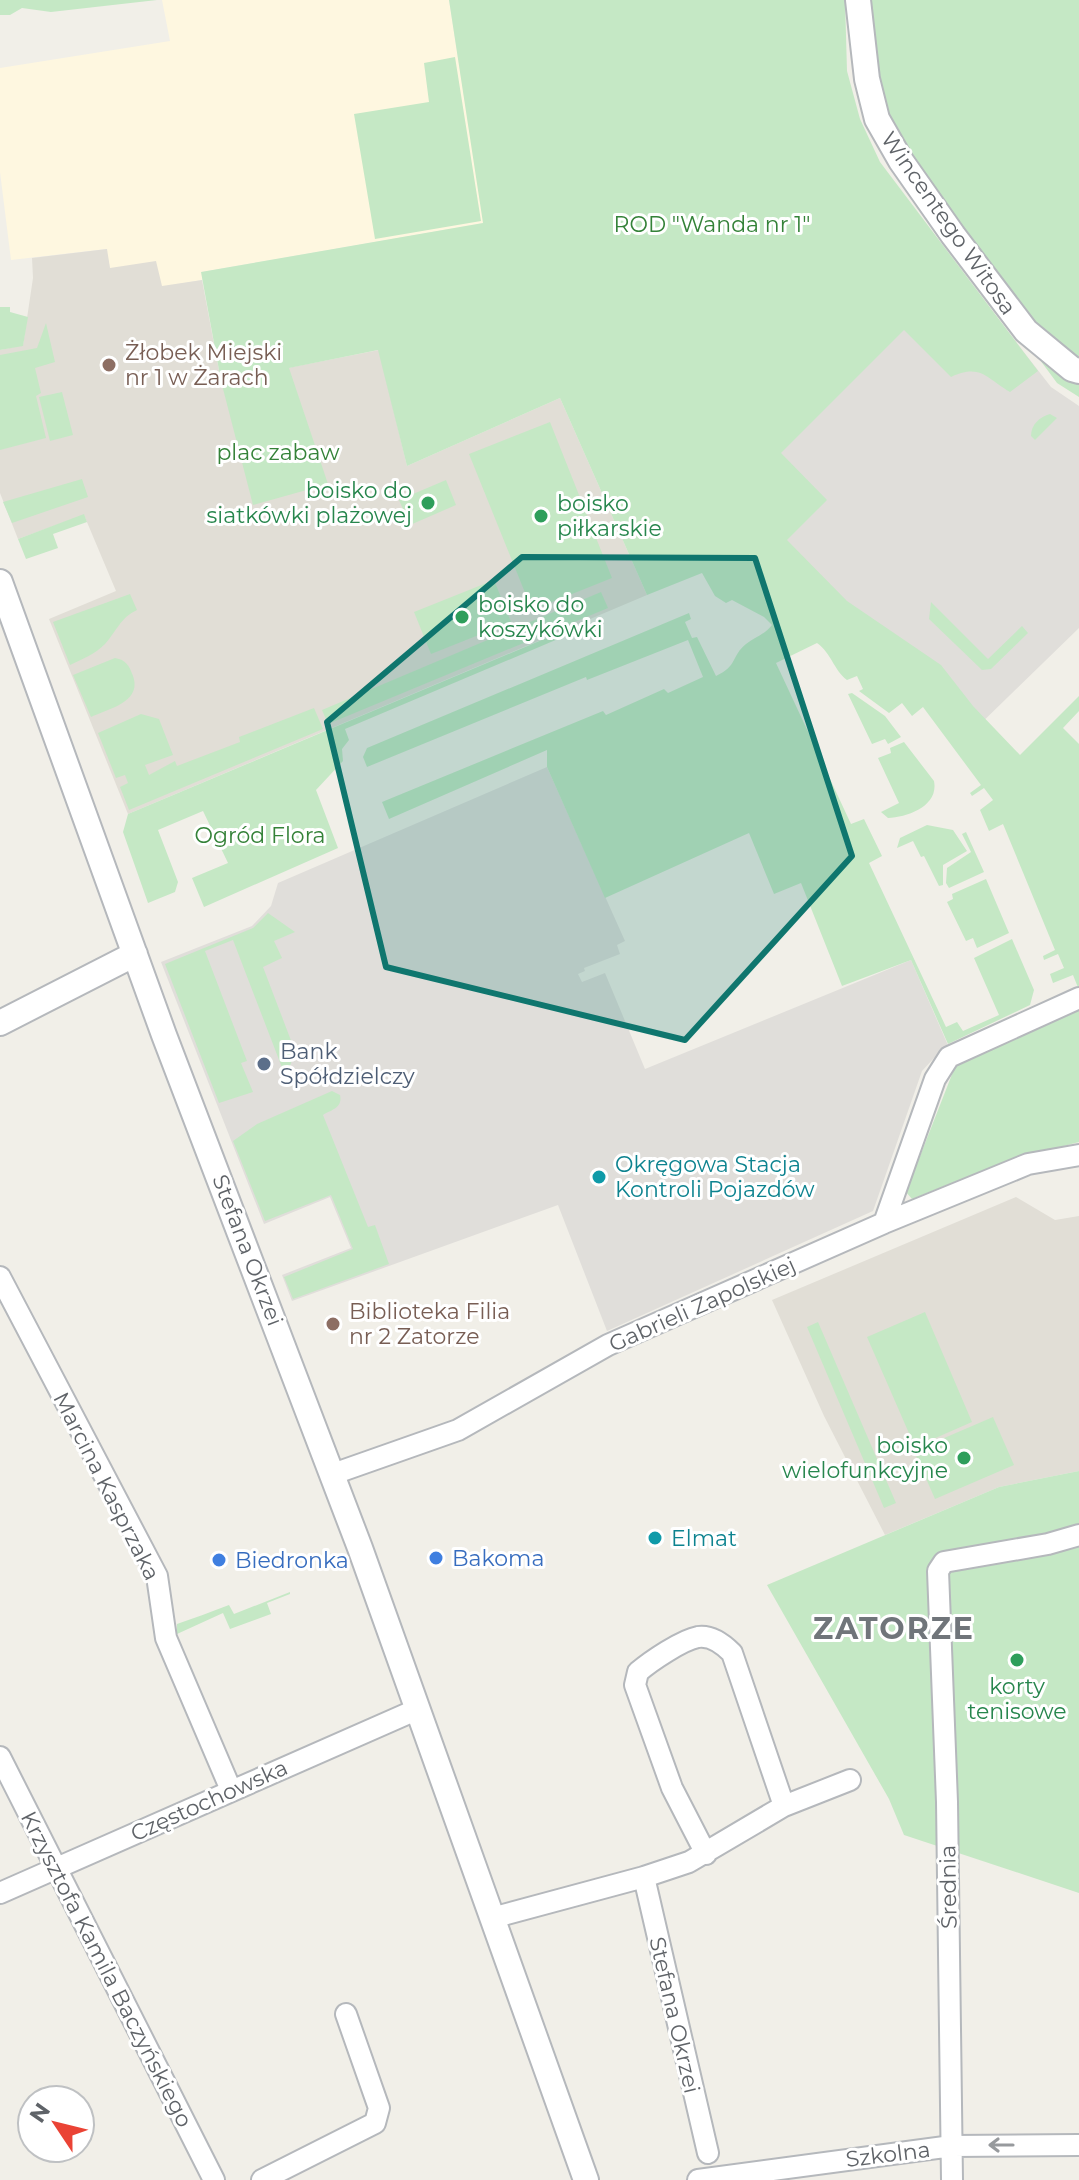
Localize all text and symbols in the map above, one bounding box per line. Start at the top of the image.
street label: Wincentego Witosa [875,126,1022,320]
park label: ROD "Wanda nr 1" [614,211,810,238]
place label: Żłobek Miejski nr 1 w Żarach [125,339,282,391]
marker: Żłobek Miejski nr 1 w Żarach [100,356,118,374]
park label: plac zabaw [216,439,340,466]
place label: boisko do siatkówki plażowej [207,477,412,529]
place label: boisko piłkarskie [557,490,662,542]
marker: boisko do siatkówki plażowej [419,494,437,512]
marker: boisko piłkarskie [532,507,550,525]
place label: boisko do koszykówki [478,591,603,643]
marker: boisko do koszykówki [453,608,471,626]
park label: Ogród Flora [194,822,326,849]
place label: Bank Spółdzielczy [280,1038,415,1090]
marker: Bank Spółdzielczy [255,1055,273,1073]
place label: Okręgowa Stacja Kontroli Pojazdów [615,1151,815,1203]
marker: Okręgowa Stacja Kontroli Pojazdów [590,1168,608,1186]
street label: Stefana Okrzei [206,1171,289,1330]
street label: Gabrieli Zapolskiej [605,1251,800,1358]
place label: Biblioteka Filia nr 2 Zatorze [349,1298,510,1350]
marker: Biblioteka Filia nr 2 Zatorze [324,1315,342,1333]
street label: Marcina Kasprzaka [47,1388,166,1585]
place label: boisko wielofunkcyjne [782,1432,948,1484]
marker: boisko wielofunkcyjne [955,1449,973,1467]
place label: Elmat [671,1525,737,1552]
marker: Elmat [646,1529,664,1547]
place label: Bakoma [452,1545,544,1572]
place label: Biedronka [235,1547,349,1574]
marker: Bakoma [427,1549,445,1567]
marker: Biedronka [210,1551,228,1569]
district label: ZATORZE [813,1610,975,1647]
marker: korty tenisowe [1008,1651,1026,1669]
place label: korty tenisowe [967,1673,1067,1725]
street label: Częstochowska [127,1754,292,1847]
street label: Krzysztofa Kamila Baczyńskiego [15,1807,198,2132]
street label: Średnia [934,1845,963,1929]
street label: Stefana Okrzei [643,1934,706,2096]
north arrow [16,2084,96,2164]
text: N [24,2098,56,2128]
street label: Szkolna [844,2136,932,2173]
one-way arrow [988,2138,1015,2153]

